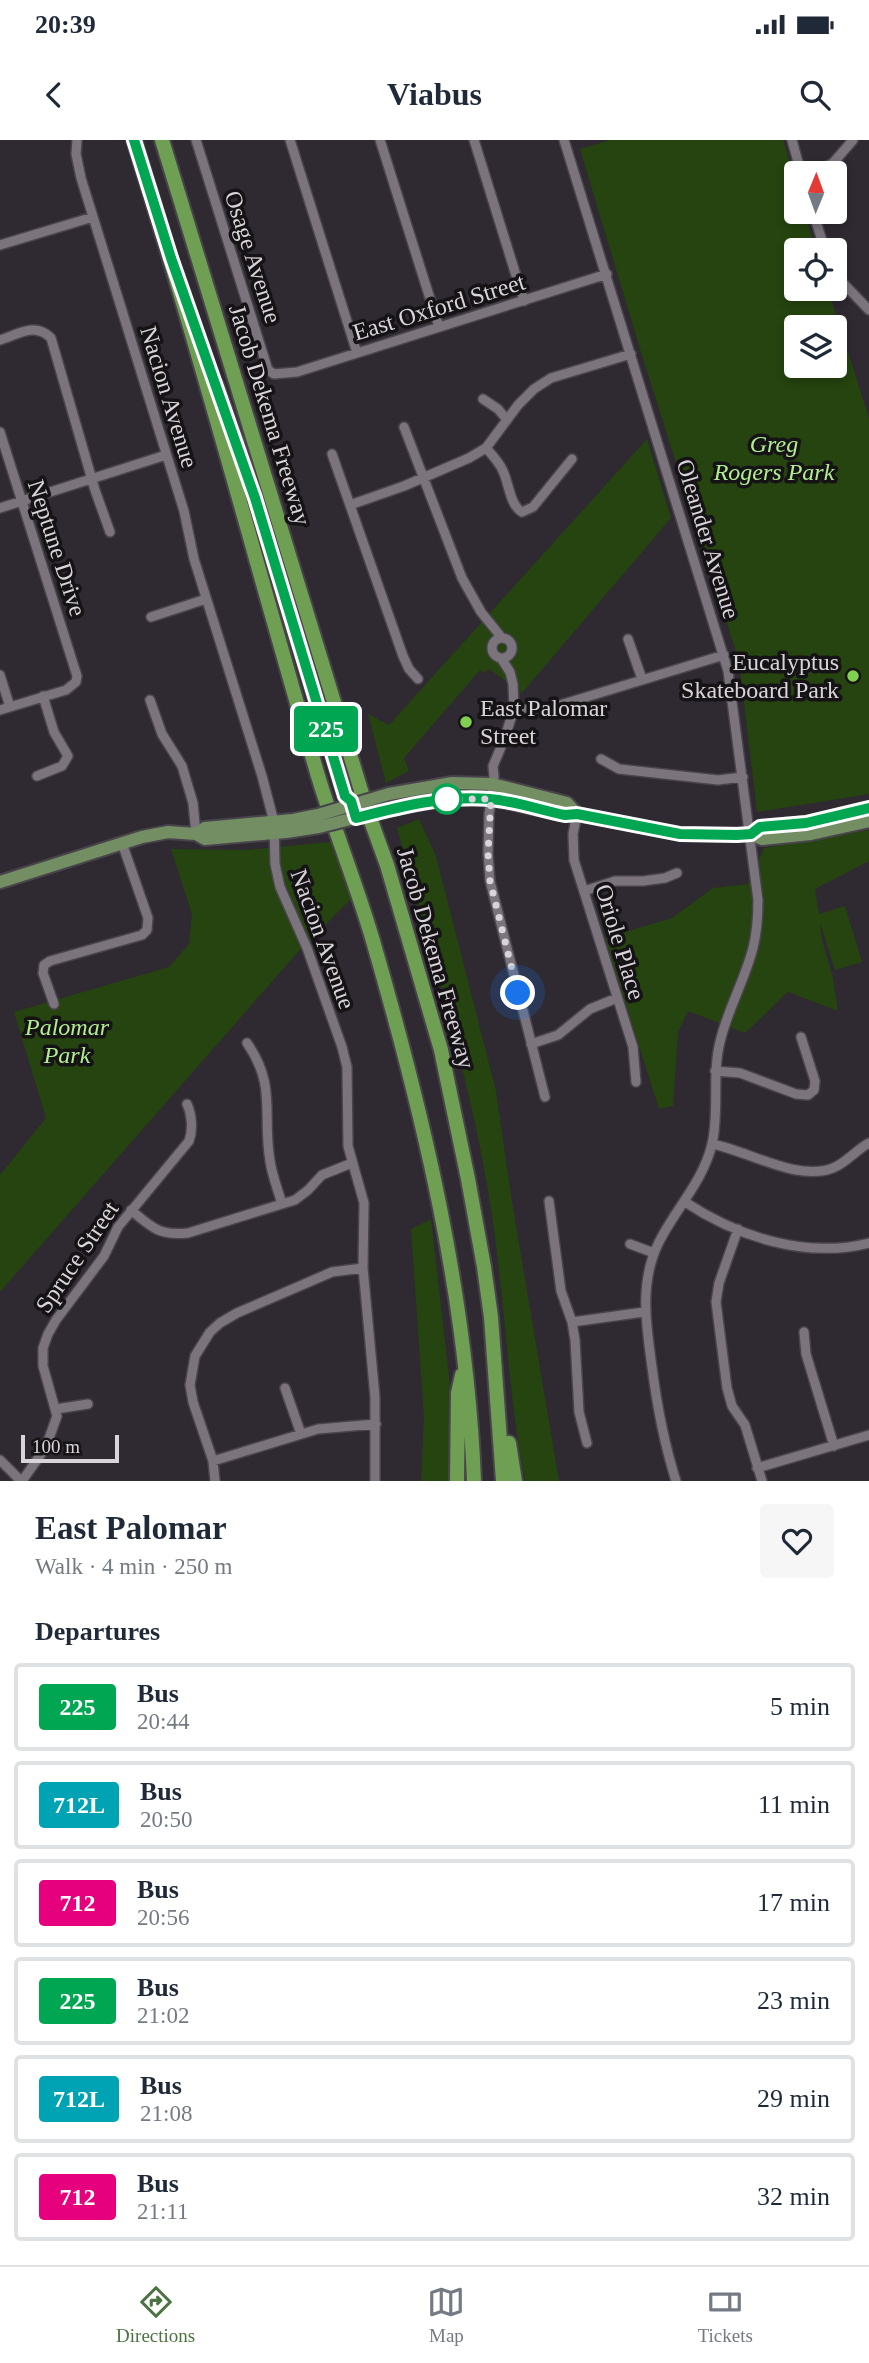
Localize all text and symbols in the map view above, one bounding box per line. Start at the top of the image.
text: 20:39 [35,10,96,39]
icon: back [35,76,73,114]
text: Viabus [387,76,482,112]
icon: search [796,76,834,114]
north arrow [784,161,847,224]
map controls [784,161,847,378]
street label: Osage Avenue [219,188,287,326]
button: locate [784,238,847,301]
street label: East Oxford Street [350,268,529,346]
street label: Jacob Dekema Freeway [224,302,316,528]
button: layers [784,315,847,378]
street label: Nacion Avenue [135,323,203,471]
park label: Greg Rogers Park [713,431,835,485]
street label: Oleander Avenue [671,456,745,622]
street label: Neptune Drive [23,476,91,620]
place label: Eucalyptus Skateboard Park [681,649,839,703]
marker: Eucalyptus Skateboard Park [845,668,861,684]
place label: East Palomar Street [480,695,607,749]
line badge: 225 [286,706,366,752]
marker: East Palomar Street [458,714,474,730]
text: 225 [308,716,344,742]
unlabelled marker [432,784,462,814]
street label: Jacob Dekema Freeway [392,844,480,1072]
street label: Nacion Avenue [286,866,360,1012]
street label: Oriole Place [590,881,650,1003]
your location [500,975,535,1010]
park label: Palomar Park [24,1014,110,1068]
street label: Spruce Street [30,1196,124,1318]
scale bar [21,1432,119,1464]
text: 100 m [32,1436,80,1457]
button: heart [760,1504,834,1578]
text: East Palomar [35,1510,227,1546]
text: Walk · 4 min · 250 m [35,1554,232,1579]
text: Departures [35,1617,160,1646]
text: Bus [137,1679,179,1708]
text: 5 min [770,1692,830,1721]
text: 225 [60,1694,96,1720]
text: 20:44 [137,1709,189,1734]
text: Bus [140,1777,182,1806]
text: 11 min [758,1790,830,1819]
text: 712L [53,1792,105,1818]
text: 20:50 [140,1807,192,1832]
text: Bus [137,1875,179,1904]
text: 17 min [757,1888,830,1917]
text: 712 [60,1890,96,1916]
text: 20:56 [137,1905,189,1930]
text: Bus [137,1973,179,2002]
text: 23 min [757,1986,830,2015]
text: 225 [60,1988,96,2014]
text: 21:02 [137,2003,189,2028]
text: Bus [140,2071,182,2100]
text: 29 min [757,2084,830,2113]
text: 712L [53,2086,105,2112]
text: 21:08 [140,2101,192,2126]
text: Bus [137,2169,179,2198]
text: 32 min [757,2182,830,2211]
text: 712 [60,2184,96,2210]
text: 21:11 [137,2199,189,2224]
tab: Directions [116,2283,195,2347]
tab: Map [427,2283,465,2347]
tab: Tickets [698,2283,753,2347]

